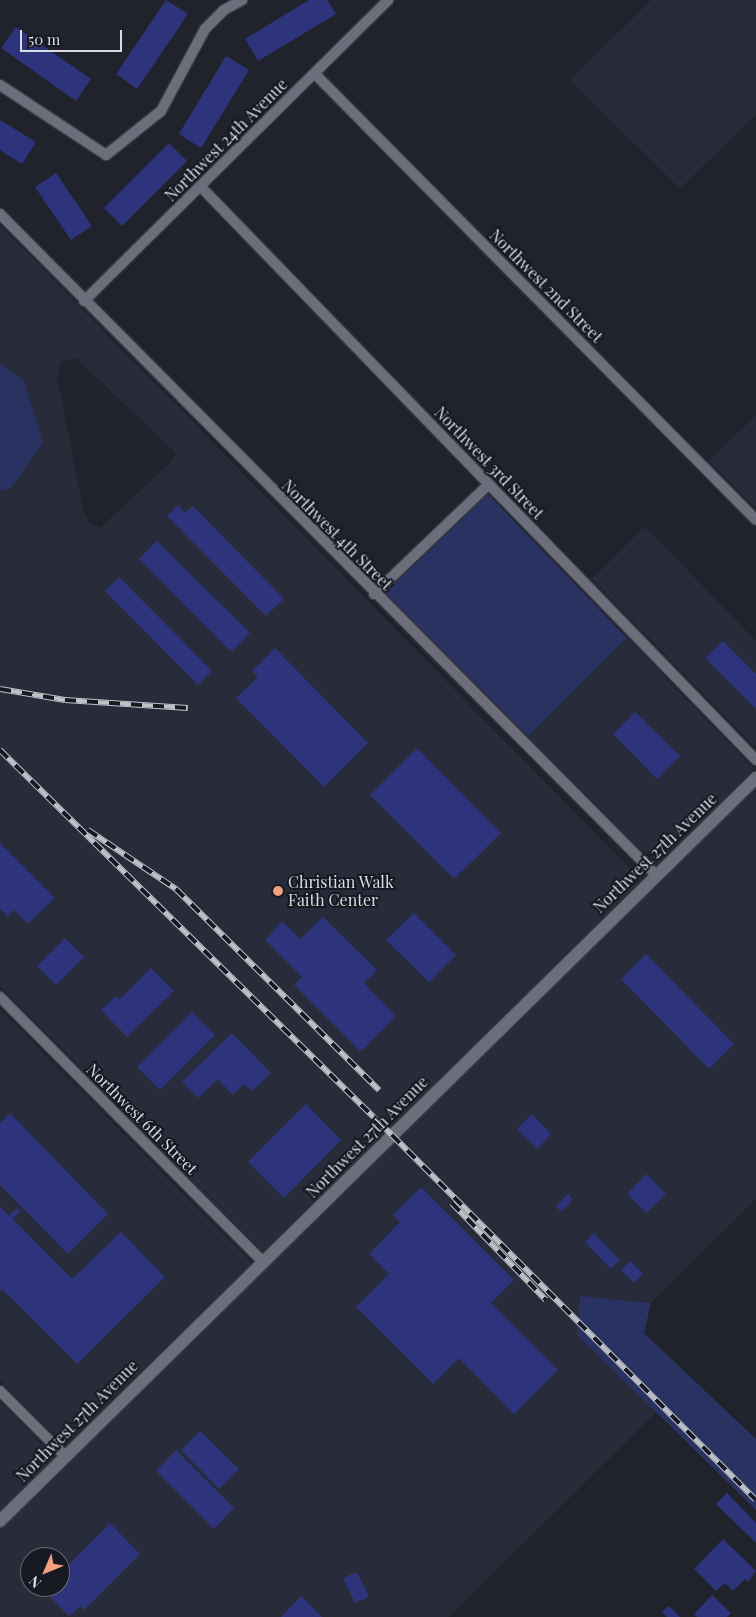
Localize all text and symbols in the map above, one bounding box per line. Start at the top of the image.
scale bar [22,20,125,52]
text: 50 m [28,29,60,49]
street label: Northwest 24th Avenue [160,74,292,206]
street label: Northwest 2nd Street [485,225,607,347]
street label: Northwest 3rd Street [430,403,548,523]
street label: Northwest 4th Street [278,476,396,594]
street label: Northwest 27th Avenue [589,789,721,917]
place label: Christian Walk Faith Center [288,872,394,910]
marker: Christian Walk Faith Center [272,885,284,897]
street label: Northwest 6th Street [82,1059,202,1179]
street label: Northwest 27th Avenue [302,1072,432,1202]
street label: Northwest 27th Avenue [12,1356,142,1486]
north arrow [20,1547,70,1597]
text: N [24,1572,45,1593]

